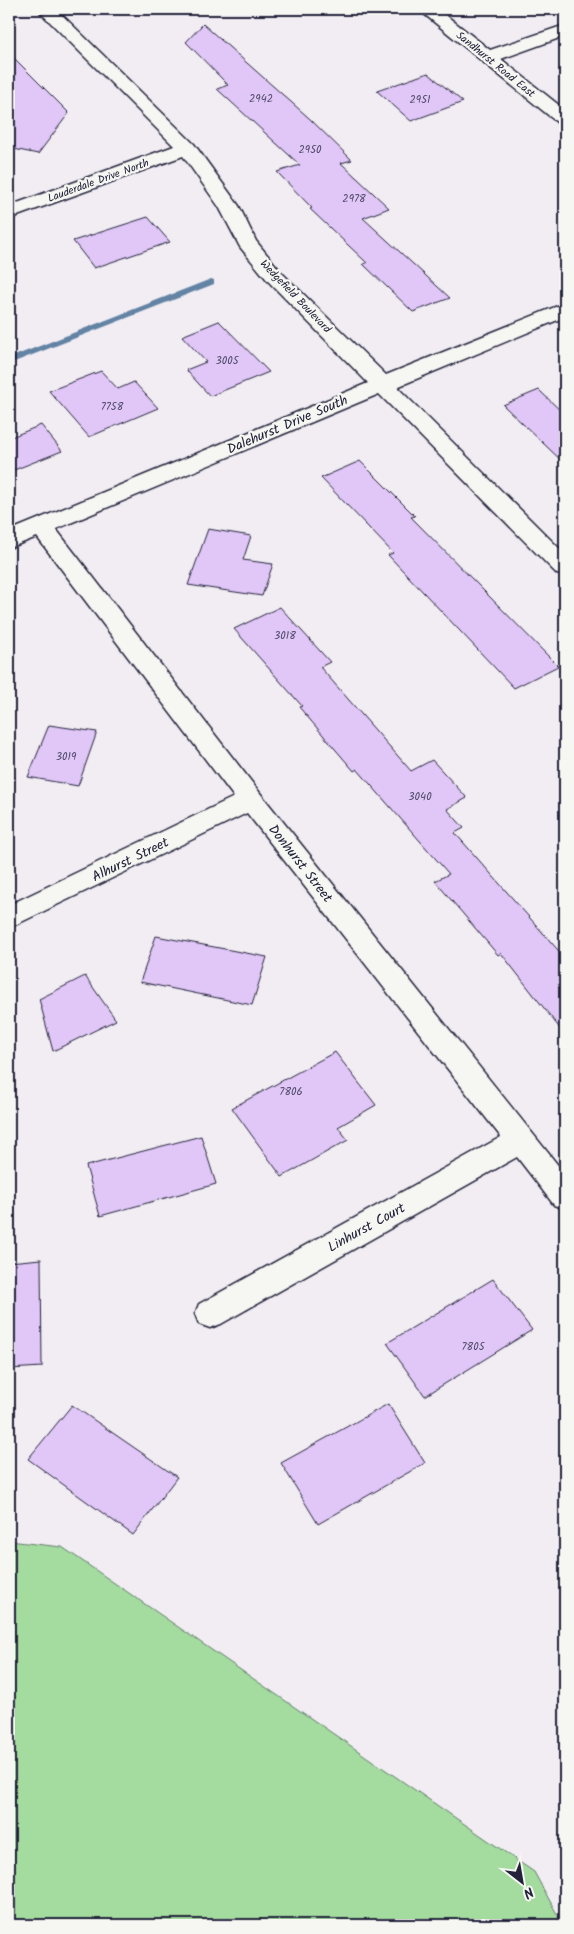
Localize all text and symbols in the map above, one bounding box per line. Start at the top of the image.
street label: Sandhurst Road East [452,27,540,103]
house number: 2942 [249,90,273,108]
house number: 2951 [409,91,431,109]
house number: 2950 [298,141,322,159]
street label: Lauderdale Drive North [45,154,152,208]
house number: 2978 [342,190,366,208]
street label: Wedgefield Boulevard [255,256,336,338]
house number: 3005 [215,352,240,370]
street label: Dalehurst Drive South [224,390,351,460]
house number: 7758 [101,398,124,416]
house number: 3018 [274,627,296,645]
house number: 3019 [56,748,77,766]
house number: 3040 [408,788,432,806]
street label: Donhurst Street [263,820,338,908]
street label: Alhurst Street [88,831,173,888]
house number: 7806 [279,1083,303,1101]
street label: Linhurst Court [324,1197,410,1258]
house number: 7805 [461,1338,486,1356]
north arrow [496,1856,546,1906]
text: N [519,1881,538,1904]

